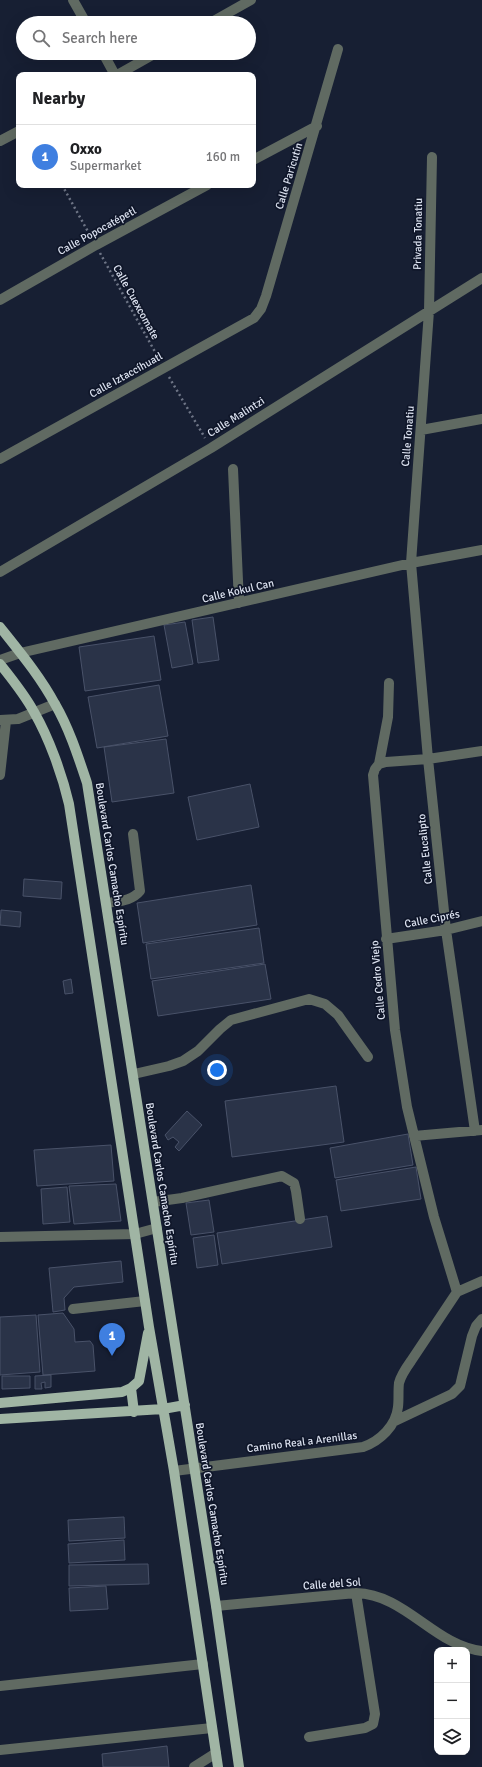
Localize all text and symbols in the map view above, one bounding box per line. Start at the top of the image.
search box [16,16,256,60]
icon: search [30,27,52,49]
text: Search here [62,29,138,47]
text: Nearby [32,88,85,109]
text: Oxxo [70,140,102,158]
street label: Calle Paricutín [273,141,305,211]
text: 1 [41,149,49,165]
text: 160 m [206,149,240,165]
text: Supermarket [70,158,142,174]
street label: Privada Tonatiu [411,198,425,270]
street label: Calle Popocatépetl [55,204,139,258]
street label: Calle Cuexcomate [110,262,162,342]
street label: Calle Iztaccíhuatl [87,349,165,401]
street label: Calle Malintzi [205,394,267,440]
street label: Calle Tonatiu [399,405,417,467]
street label: Calle Kokul Can [201,576,275,606]
street label: Boulevard Carlos Camacho Espíritu [93,782,131,946]
street label: Calle Eucalipto [415,813,435,885]
street label: Calle Ciprés [403,907,461,931]
street label: Calle Cedro Viejo [368,939,388,1020]
your location [207,1060,227,1080]
street label: Boulevard Carlos Camacho Espíritu [143,1102,181,1266]
pin: 1 [99,1323,125,1356]
street label: Boulevard Carlos Camacho Espíritu [193,1422,231,1586]
street label: Camino Real a Arenillas [246,1429,358,1455]
street label: Calle del Sol [302,1575,362,1593]
map controls [434,1647,470,1755]
button: + [434,1647,470,1683]
button: − [434,1683,470,1719]
button: layers [434,1719,470,1755]

